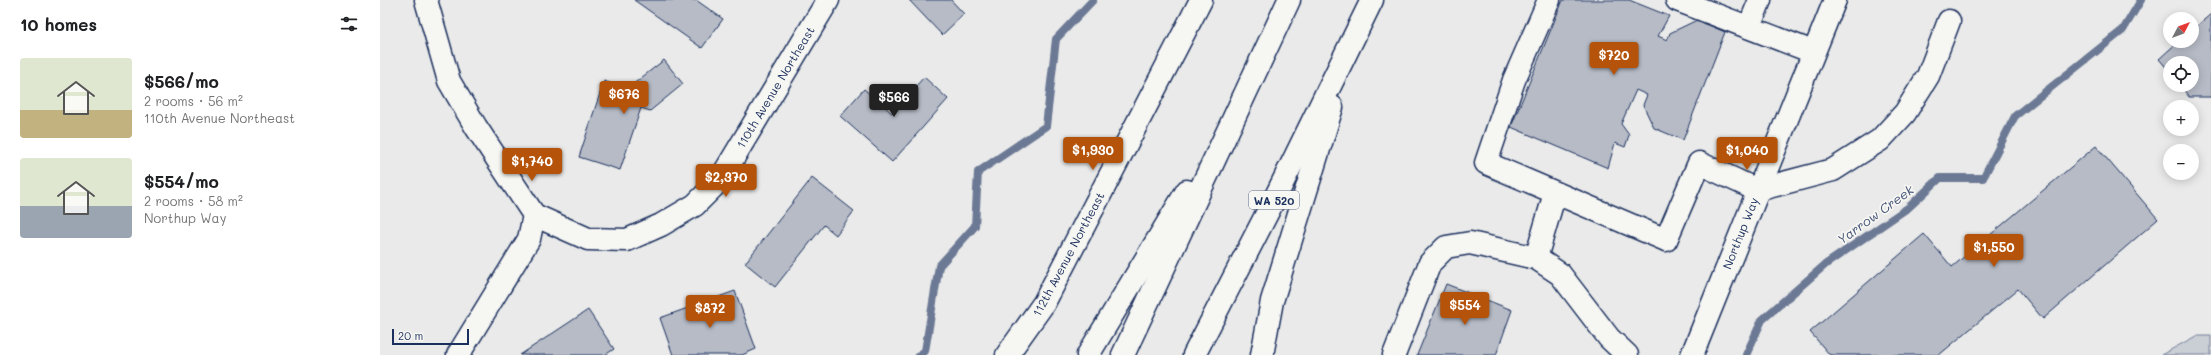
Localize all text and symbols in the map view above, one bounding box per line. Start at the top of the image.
north arrow [2163,12,2199,48]
map controls [2163,12,2199,180]
text: 10 homes [20,13,97,35]
icon: filters [338,13,360,35]
street label: 110th Avenue Northeast [732,23,818,151]
pin: $720 [1590,42,1638,76]
text: $720 [1599,46,1629,63]
button: locate [2163,56,2199,92]
text: $566/mo [144,70,219,92]
icon: home [52,74,100,122]
pin: $676 [600,81,648,115]
pin: $566 [870,84,918,118]
text: $676 [608,85,640,102]
text: $566 [878,88,910,105]
text: 2 rooms · 56 m² [144,92,243,109]
button: + [2163,100,2199,136]
text: 110th Avenue Northeast [144,109,295,126]
pin: $1,930 [1060,137,1126,171]
pin: $1,040 [1714,137,1780,171]
text: $1,930 [1072,141,1114,158]
text: $1,040 [1726,141,1768,158]
button: − [2163,144,2199,180]
pin: $1,740 [499,148,565,182]
text: $1,740 [511,152,553,169]
pin: $2,370 [693,164,759,198]
text: $2,370 [705,168,747,185]
text: $554/mo [144,170,219,192]
icon: home [52,174,100,222]
water label: Yarrow Creek [1833,180,1917,247]
street label: 112th Avenue Northeast [1028,189,1108,319]
road number: WA 520 [1249,191,1299,209]
text: 2 rooms · 58 m² [144,192,243,209]
street label: Northup Way [1718,195,1762,271]
text: Northup Way [144,209,226,226]
pin: $1,550 [1961,234,2027,268]
text: $1,550 [1973,238,2015,255]
pin: $554 [1441,292,1489,326]
pin: $872 [686,295,734,329]
text: $554 [1449,296,1481,313]
text: $872 [695,299,725,316]
scale bar [392,327,469,346]
text: 20 m [398,328,423,343]

